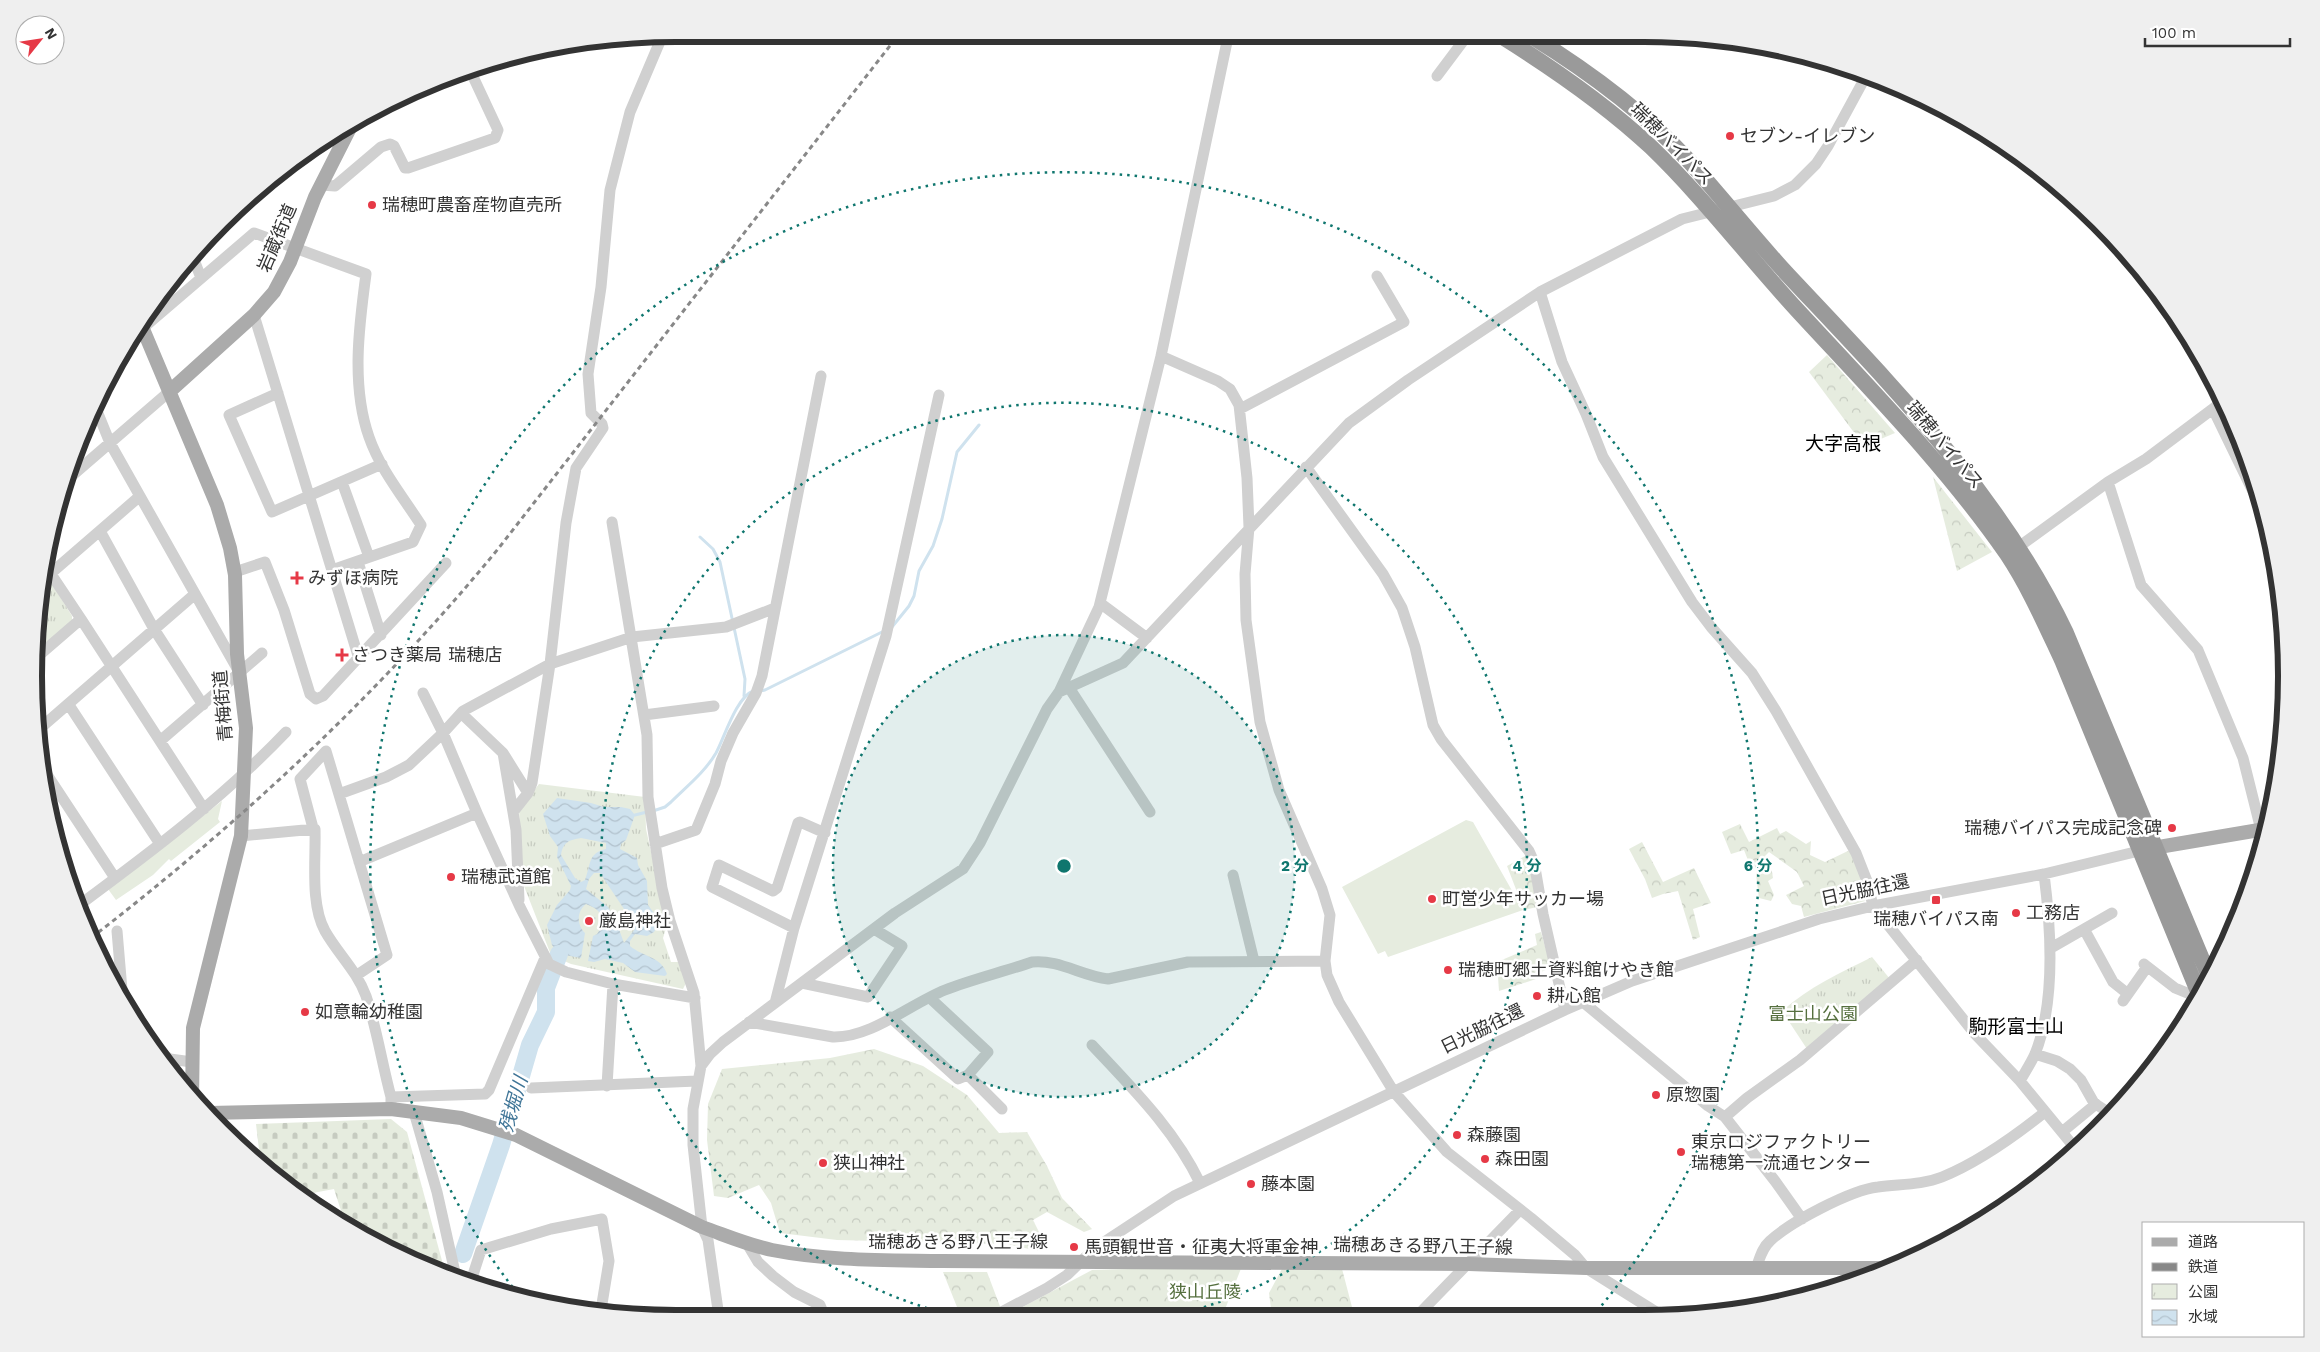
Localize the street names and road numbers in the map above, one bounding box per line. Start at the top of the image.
street label: 瑞穂バイパス [1627,98,1718,189]
street label: 岩蔵街道 [253,201,300,275]
street label: 瑞穂バイパス [1903,397,1988,493]
street label: 青梅街道 [209,669,236,743]
street label: 日光脇往還 [1819,870,1911,909]
street label: 日光脇往還 [1437,999,1527,1058]
street label: 瑞穂あきる野八王子線 [868,1231,1048,1252]
street label: 瑞穂あきる野八王子線 [1333,1233,1513,1258]

